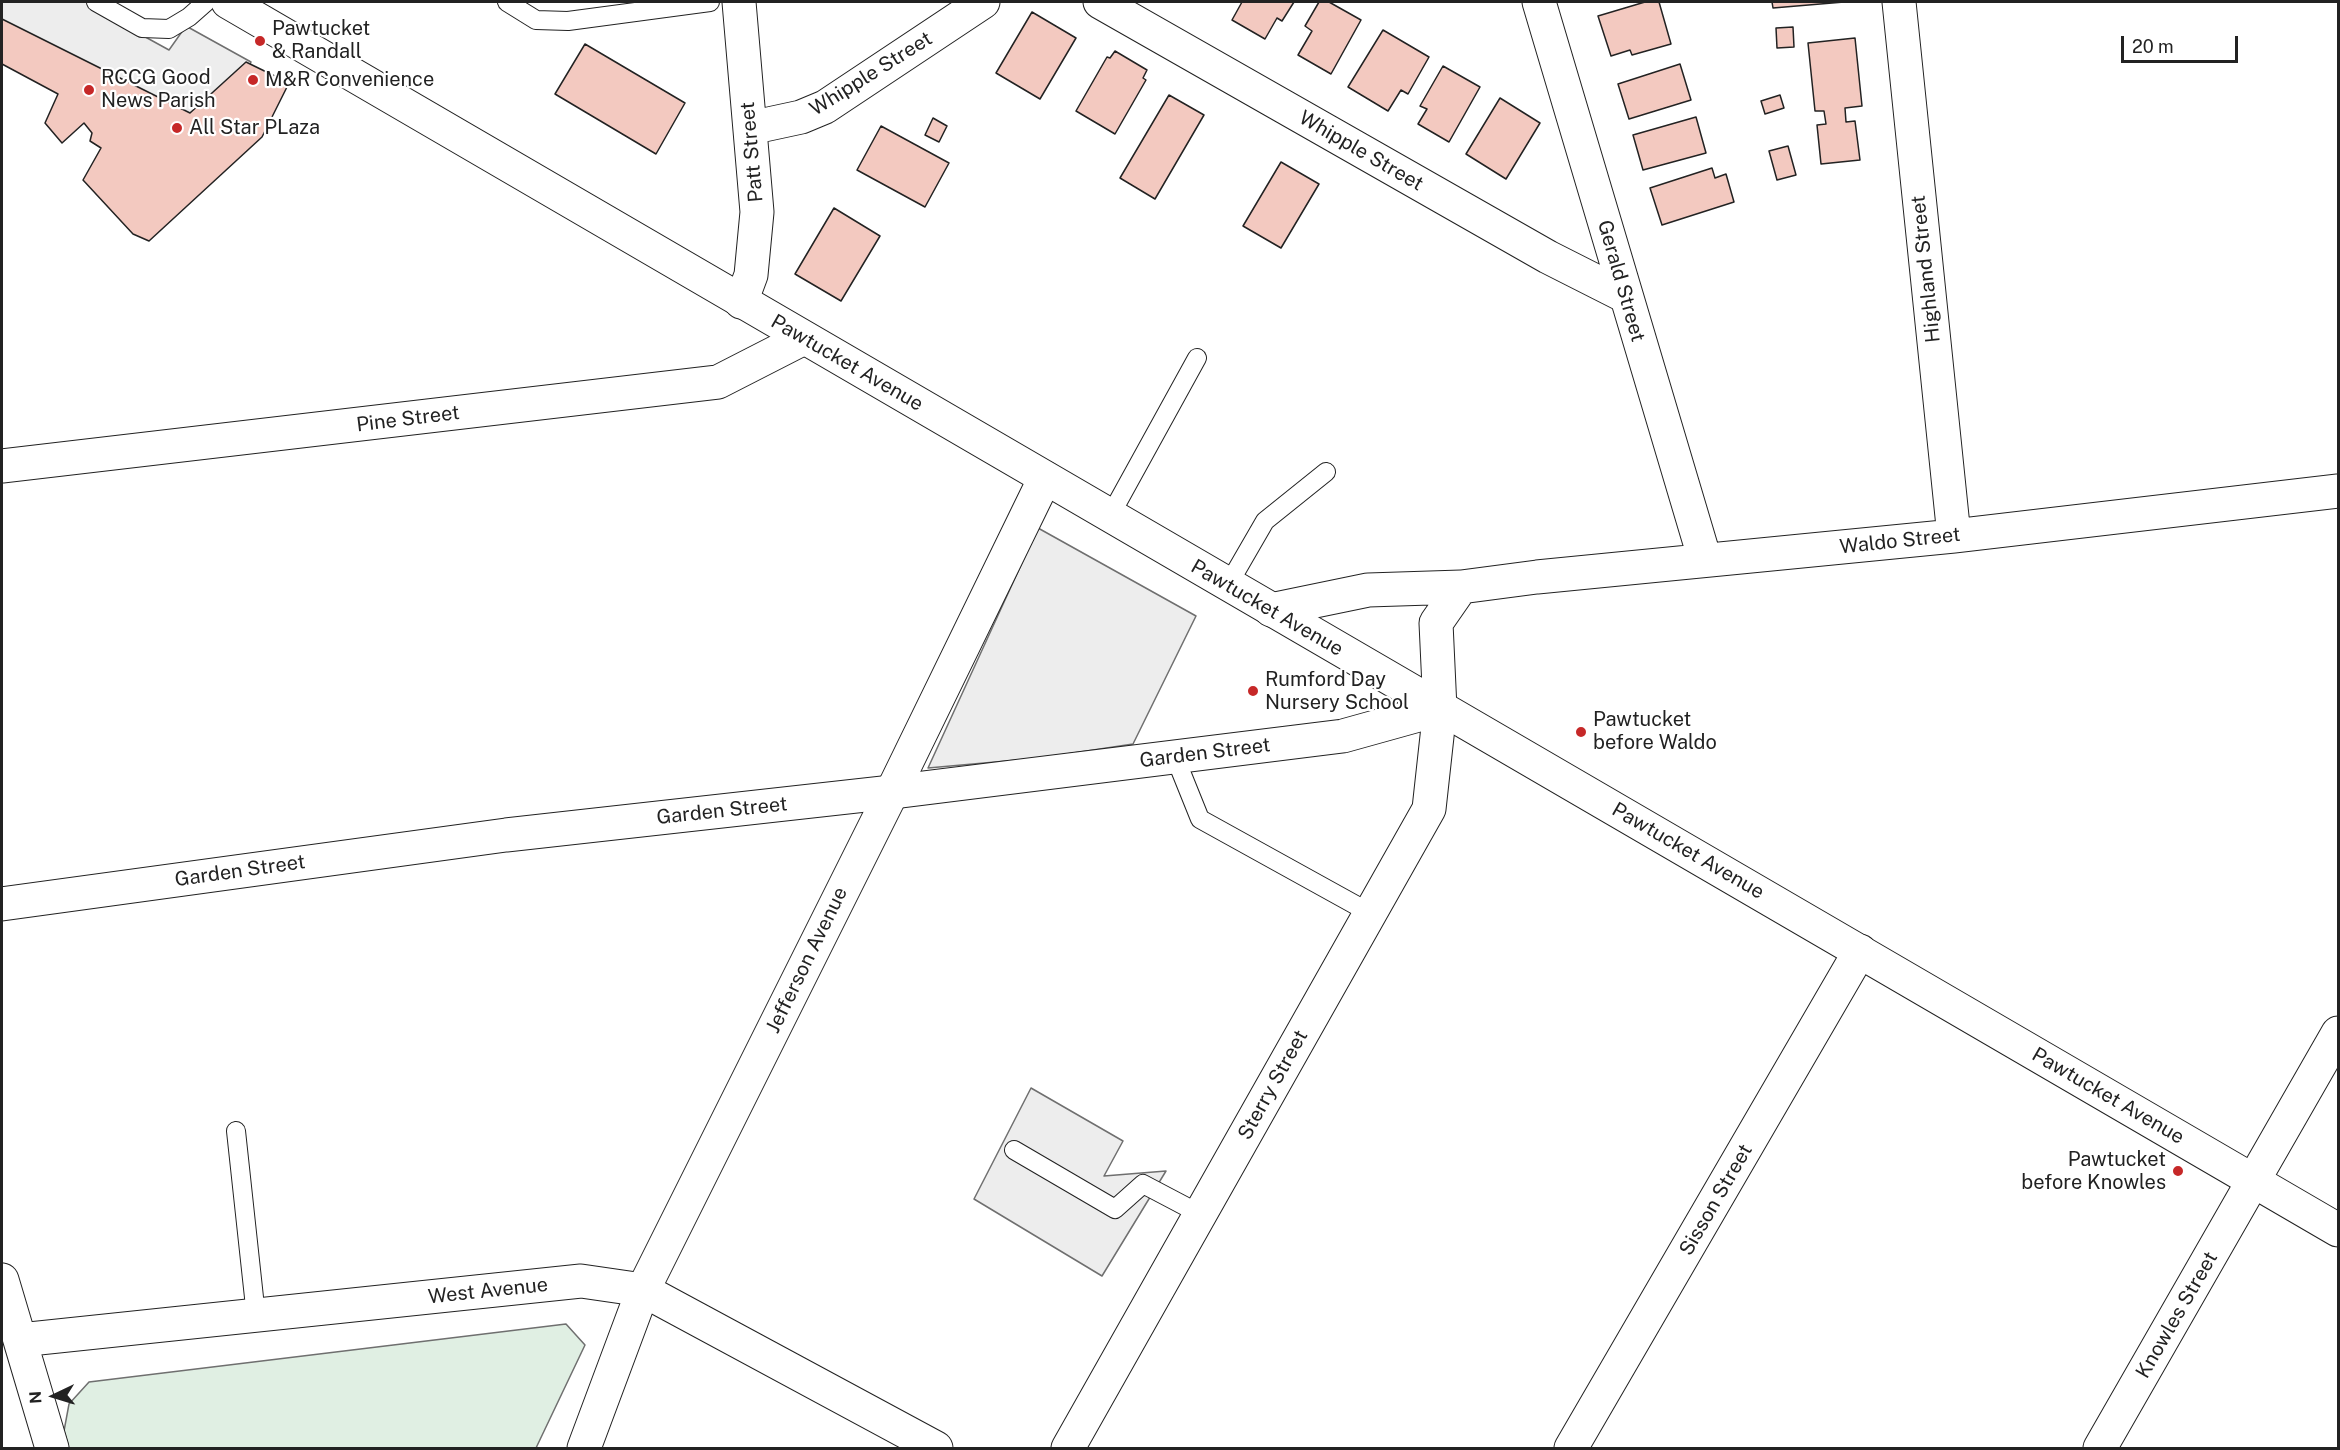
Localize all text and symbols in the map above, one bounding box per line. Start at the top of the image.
place label: Pawtucket & Randall [272,17,370,64]
scale bar [2124,24,2241,62]
street label: Whipple Street [805,27,937,121]
marker: Pawtucket & Randall [253,34,267,48]
text: 20 m [2132,36,2174,57]
place label: RCCG Good News Parish [101,66,216,113]
place label: M&R Convenience [265,68,434,92]
marker: M&R Convenience [246,73,260,87]
marker: RCCG Good News Parish [82,83,96,97]
street label: Patt Street [736,101,768,203]
street label: Whipple Street [1295,106,1427,196]
place label: All Star PLaza [189,116,320,140]
marker: All Star PLaza [170,121,184,135]
street label: Highland Street [1906,194,1946,344]
street label: Gerald Street [1592,217,1650,345]
street label: Pawtucket Avenue [767,310,927,416]
street label: Pine Street [355,401,461,437]
street label: Waldo Street [1838,523,1962,559]
street label: Pawtucket Avenue [1187,555,1347,661]
place label: Rumford Day Nursery School [1265,668,1409,715]
marker: Rumford Day Nursery School [1246,684,1260,698]
place label: Pawtucket before Waldo [1593,708,1717,755]
marker: Pawtucket before Waldo [1574,725,1588,739]
street label: Garden Street [1138,733,1272,773]
street label: Garden Street [655,792,789,830]
street label: Pawtucket Avenue [1608,798,1768,904]
street label: Garden Street [173,850,307,892]
street label: Jefferson Avenue [761,883,853,1037]
street label: Sterry Street [1233,1026,1313,1144]
street label: Pawtucket Avenue [2028,1043,2188,1149]
street label: Sisson Street [1674,1140,1758,1260]
place label: Pawtucket before Knowles [2021,1148,2166,1195]
marker: Pawtucket before Knowles [2171,1164,2185,1178]
street label: Knowles Street [2131,1247,2223,1383]
street label: West Avenue [427,1273,549,1309]
north arrow [24,1366,84,1426]
text: N [26,1390,45,1404]

